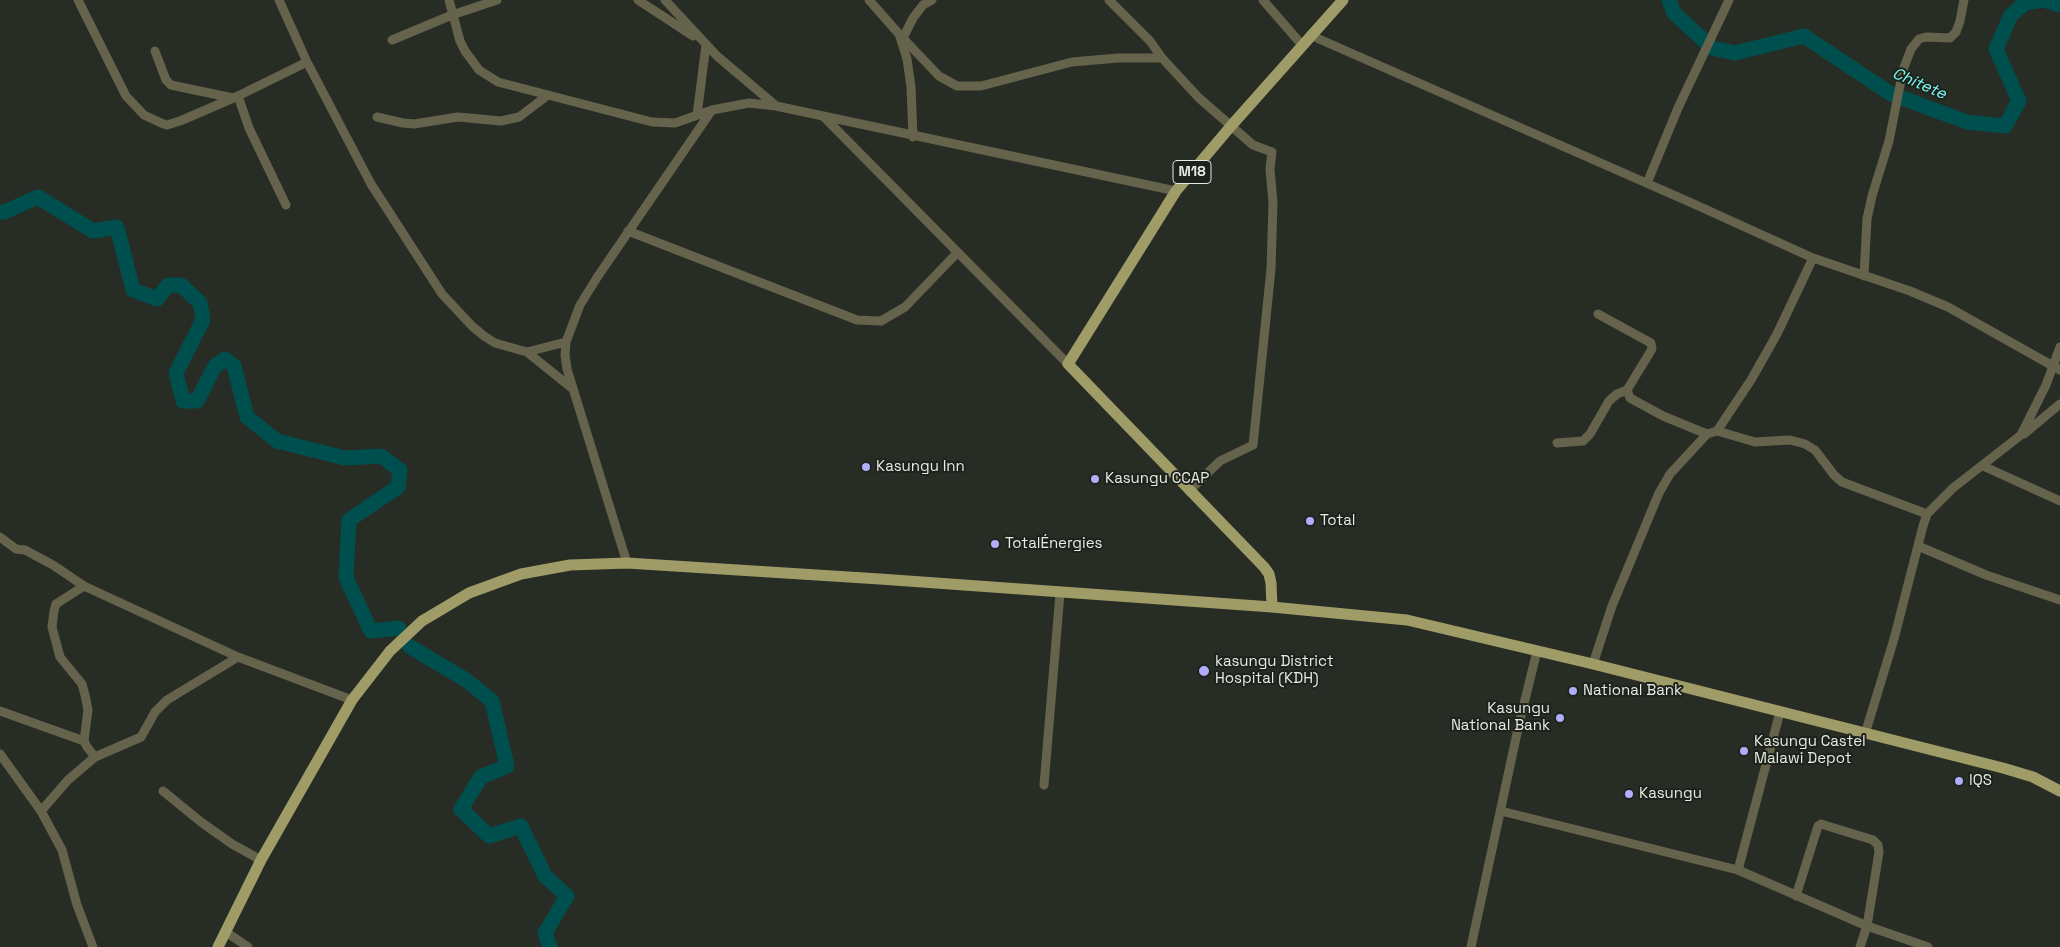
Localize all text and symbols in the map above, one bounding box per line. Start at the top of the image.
water label: Chitete [1889,64,1949,104]
road number: M18 [1173,160,1211,183]
place label: Kasungu Inn [876,458,965,476]
marker: Kasungu Inn [860,461,872,473]
place label: Kasungu CCAP [1105,470,1209,488]
marker: Kasungu CCAP [1089,473,1101,485]
place label: Total [1320,512,1355,530]
marker: Total [1304,515,1316,527]
place label: TotalÉnergies [1005,535,1102,553]
marker: TotalÉnergies [989,538,1001,550]
place label: kasungu District Hospital (KDH) [1215,653,1334,688]
marker: kasungu District Hospital (KDH) [1197,664,1211,678]
place label: National Bank [1583,682,1682,700]
marker: National Bank [1567,685,1579,697]
place label: Kasungu National Bank [1451,700,1550,735]
marker: Kasungu National Bank [1554,712,1566,724]
place label: Kasungu Castel Malawi Depot [1754,733,1866,768]
marker: Kasungu Castel Malawi Depot [1738,745,1750,757]
place label: IQS [1969,772,1992,790]
marker: IQS [1953,775,1965,787]
place label: Kasungu [1639,785,1702,803]
marker: Kasungu [1623,788,1635,800]

